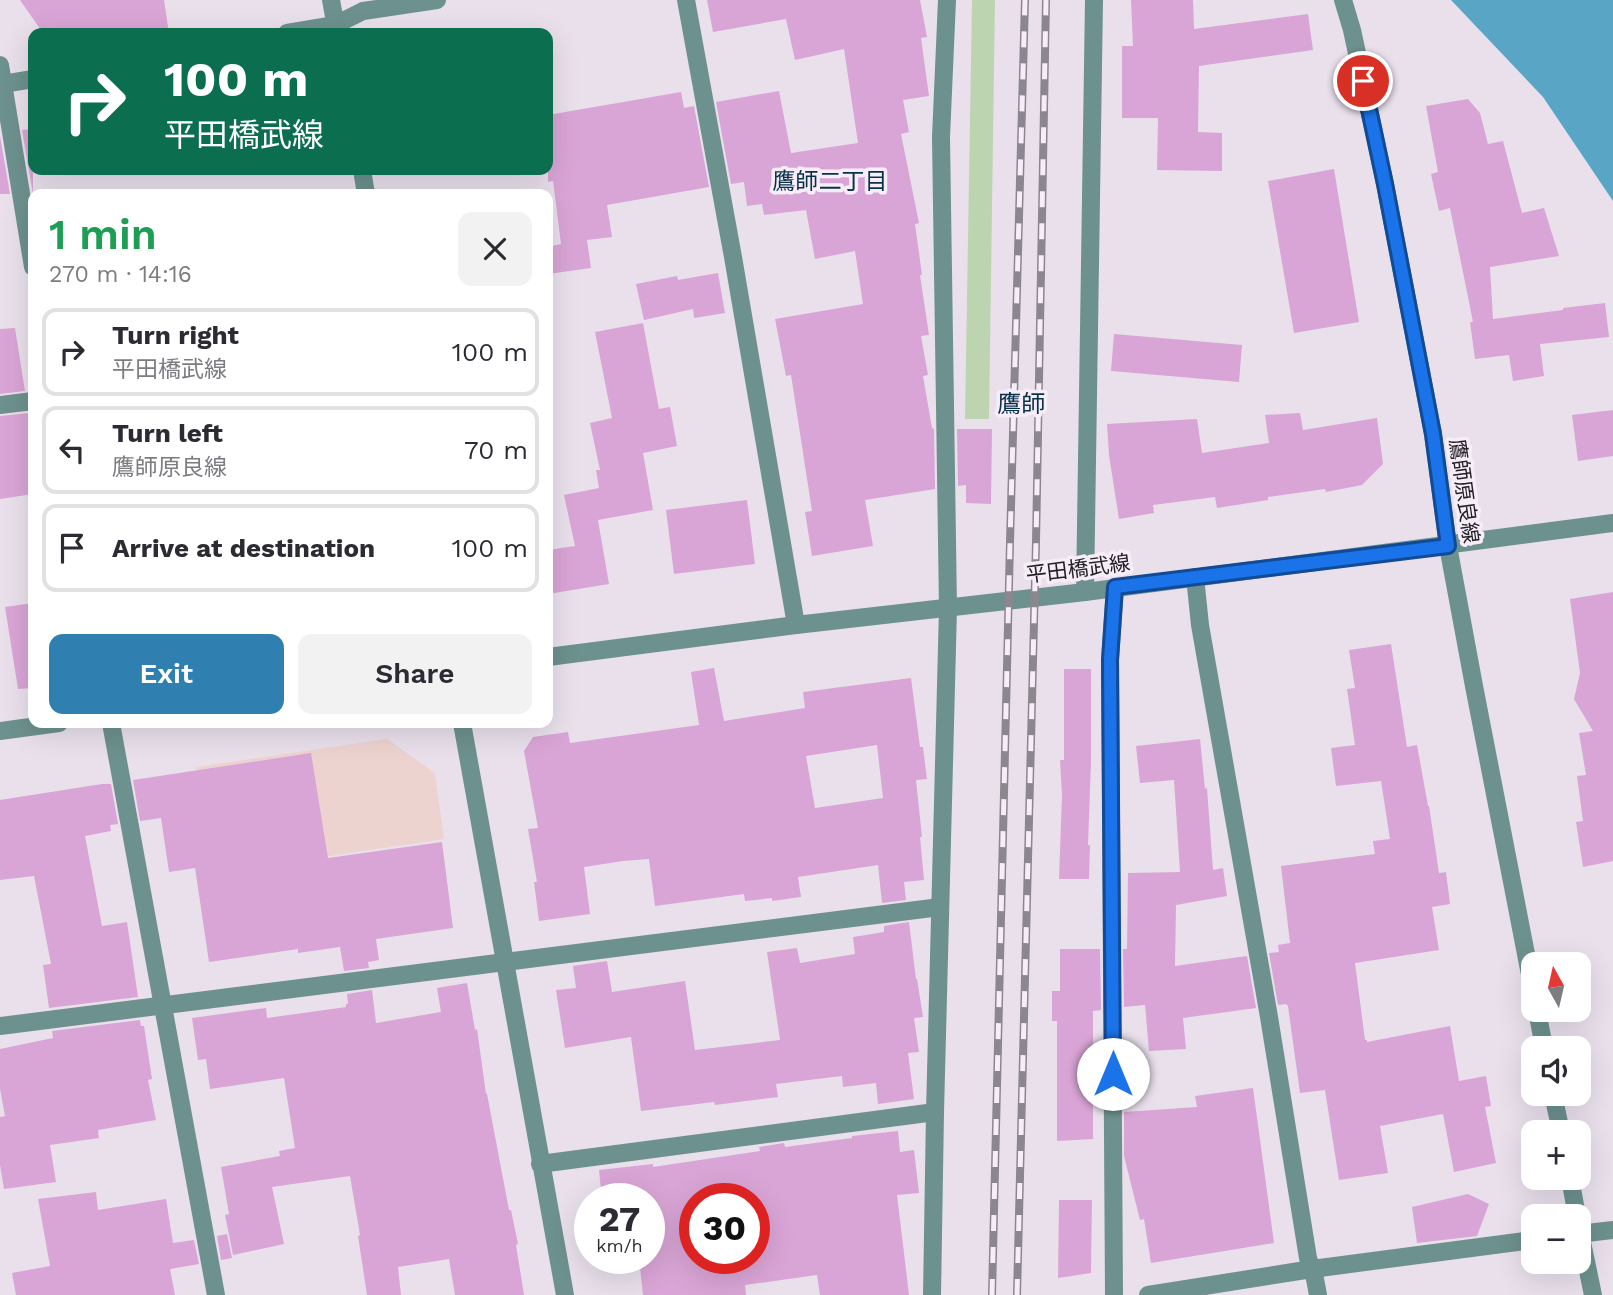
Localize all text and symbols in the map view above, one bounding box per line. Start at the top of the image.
text: 100 m [164,50,308,108]
pin [1333,51,1393,111]
icon: right [49,56,140,147]
icon: arrive [1344,62,1382,100]
text: 平田橋武線 [164,116,324,154]
district label: 鷹師二丁目 [773,168,888,195]
text: 1 min [49,210,157,259]
button: close [458,212,532,286]
text: 270 m · 14:16 [49,261,192,288]
text: Turn right [112,320,239,350]
icon: right [53,333,91,371]
text: 100 m [452,337,528,367]
text: 平田橋武線 [112,356,227,383]
district label: 鷹師 [997,390,1045,418]
text: Turn left [112,418,223,448]
icon: left [53,431,91,469]
text: 70 m [464,435,528,465]
street label: 鷹師原良線 [1445,437,1484,545]
text: 鷹師原良線 [112,454,227,481]
icon: arrive [53,529,91,567]
text: Arrive at destination [112,533,375,563]
text: 100 m [452,533,528,563]
street label: 平田橋武線 [1024,550,1132,587]
button: Exit [49,634,284,714]
button: Share [298,634,532,714]
north arrow [1521,952,1591,1022]
map controls [1521,952,1591,1274]
button: sound [1521,1036,1591,1106]
position arrow [1076,1037,1150,1111]
button: + [1521,1120,1591,1190]
speed limit sign: 30 [679,1183,770,1274]
text: 27 [599,1198,640,1240]
button: − [1521,1204,1591,1274]
text: km/h [596,1235,643,1256]

